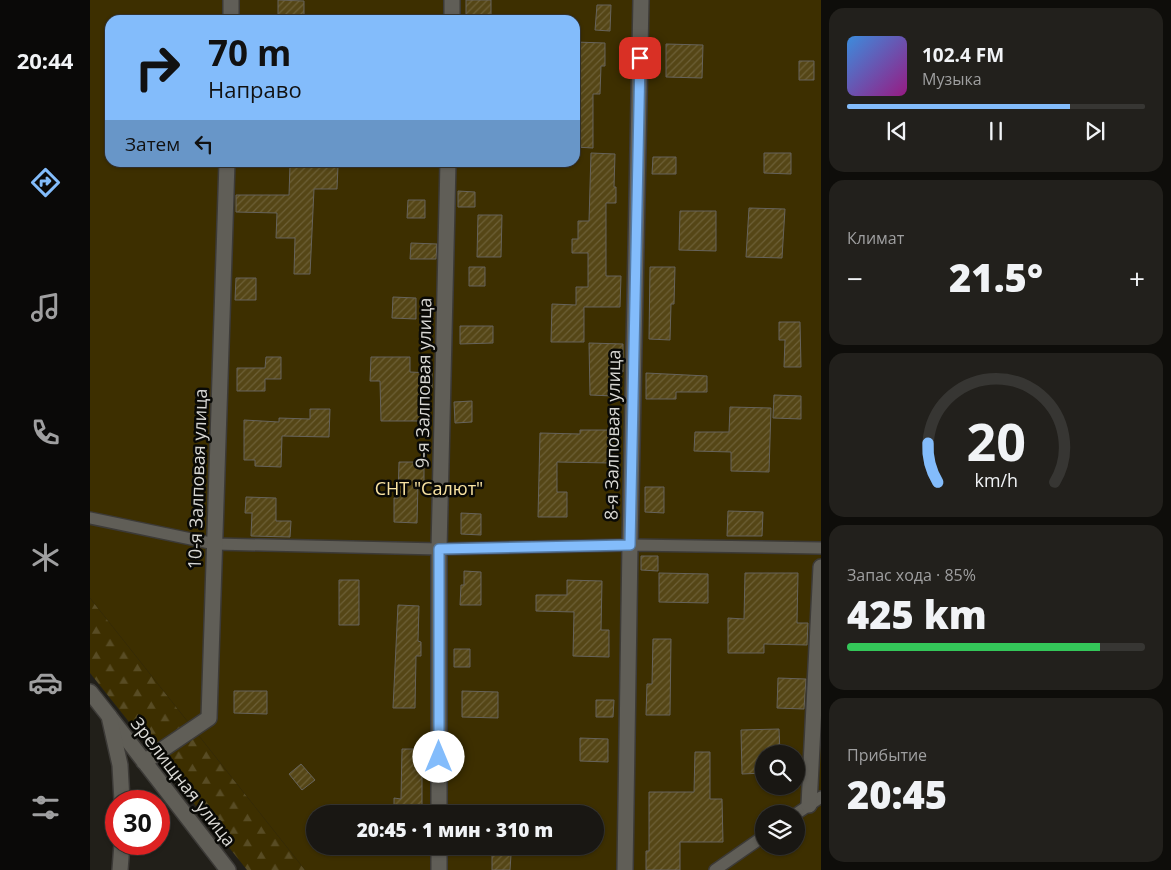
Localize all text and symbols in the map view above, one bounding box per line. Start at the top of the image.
text: 70 m [208,29,291,76]
icon: right [125,35,190,100]
pin [619,37,661,79]
text: 102.4 FM [922,42,1004,68]
icon: arrive [626,44,654,72]
text: 20:44 [17,45,73,75]
text: Музыка [922,68,982,90]
text: Направо [208,74,302,104]
icon: previous [883,117,911,145]
icon: pause [982,117,1010,145]
icon: next [1081,117,1109,145]
icon: left [190,130,218,158]
text: Затем [125,131,180,157]
icon: directions [28,165,63,200]
text: Климат [847,227,904,249]
text: 21.5° [949,251,1043,303]
text: − [847,259,863,297]
text: + [1129,259,1145,297]
icon: music [28,290,63,325]
street label: 9-я Залповая улица [410,298,436,468]
street label: 8-я Залповая улица [599,350,625,520]
street label: 10-я Залповая улица [182,388,212,570]
text: 20 [966,405,1026,476]
icon: phone [28,415,63,450]
text: km/h [974,468,1018,492]
park label: СНТ "Салют" [375,476,483,500]
icon: climate [28,540,63,575]
text: Запас хода · 85% [847,564,976,586]
text: 425 km [847,588,987,640]
icon: car [28,665,63,700]
street label: Зрелищная улица [126,712,242,851]
position arrow [412,730,464,782]
text: Прибытие [847,744,927,766]
map controls [755,745,805,855]
button: search [755,745,805,795]
text: 20:45 [847,768,947,820]
icon: filters [28,790,63,825]
speed limit sign: 30 [105,790,170,855]
button: layers [755,805,805,855]
text: 20:45 · 1 мин · 310 m [357,817,553,843]

